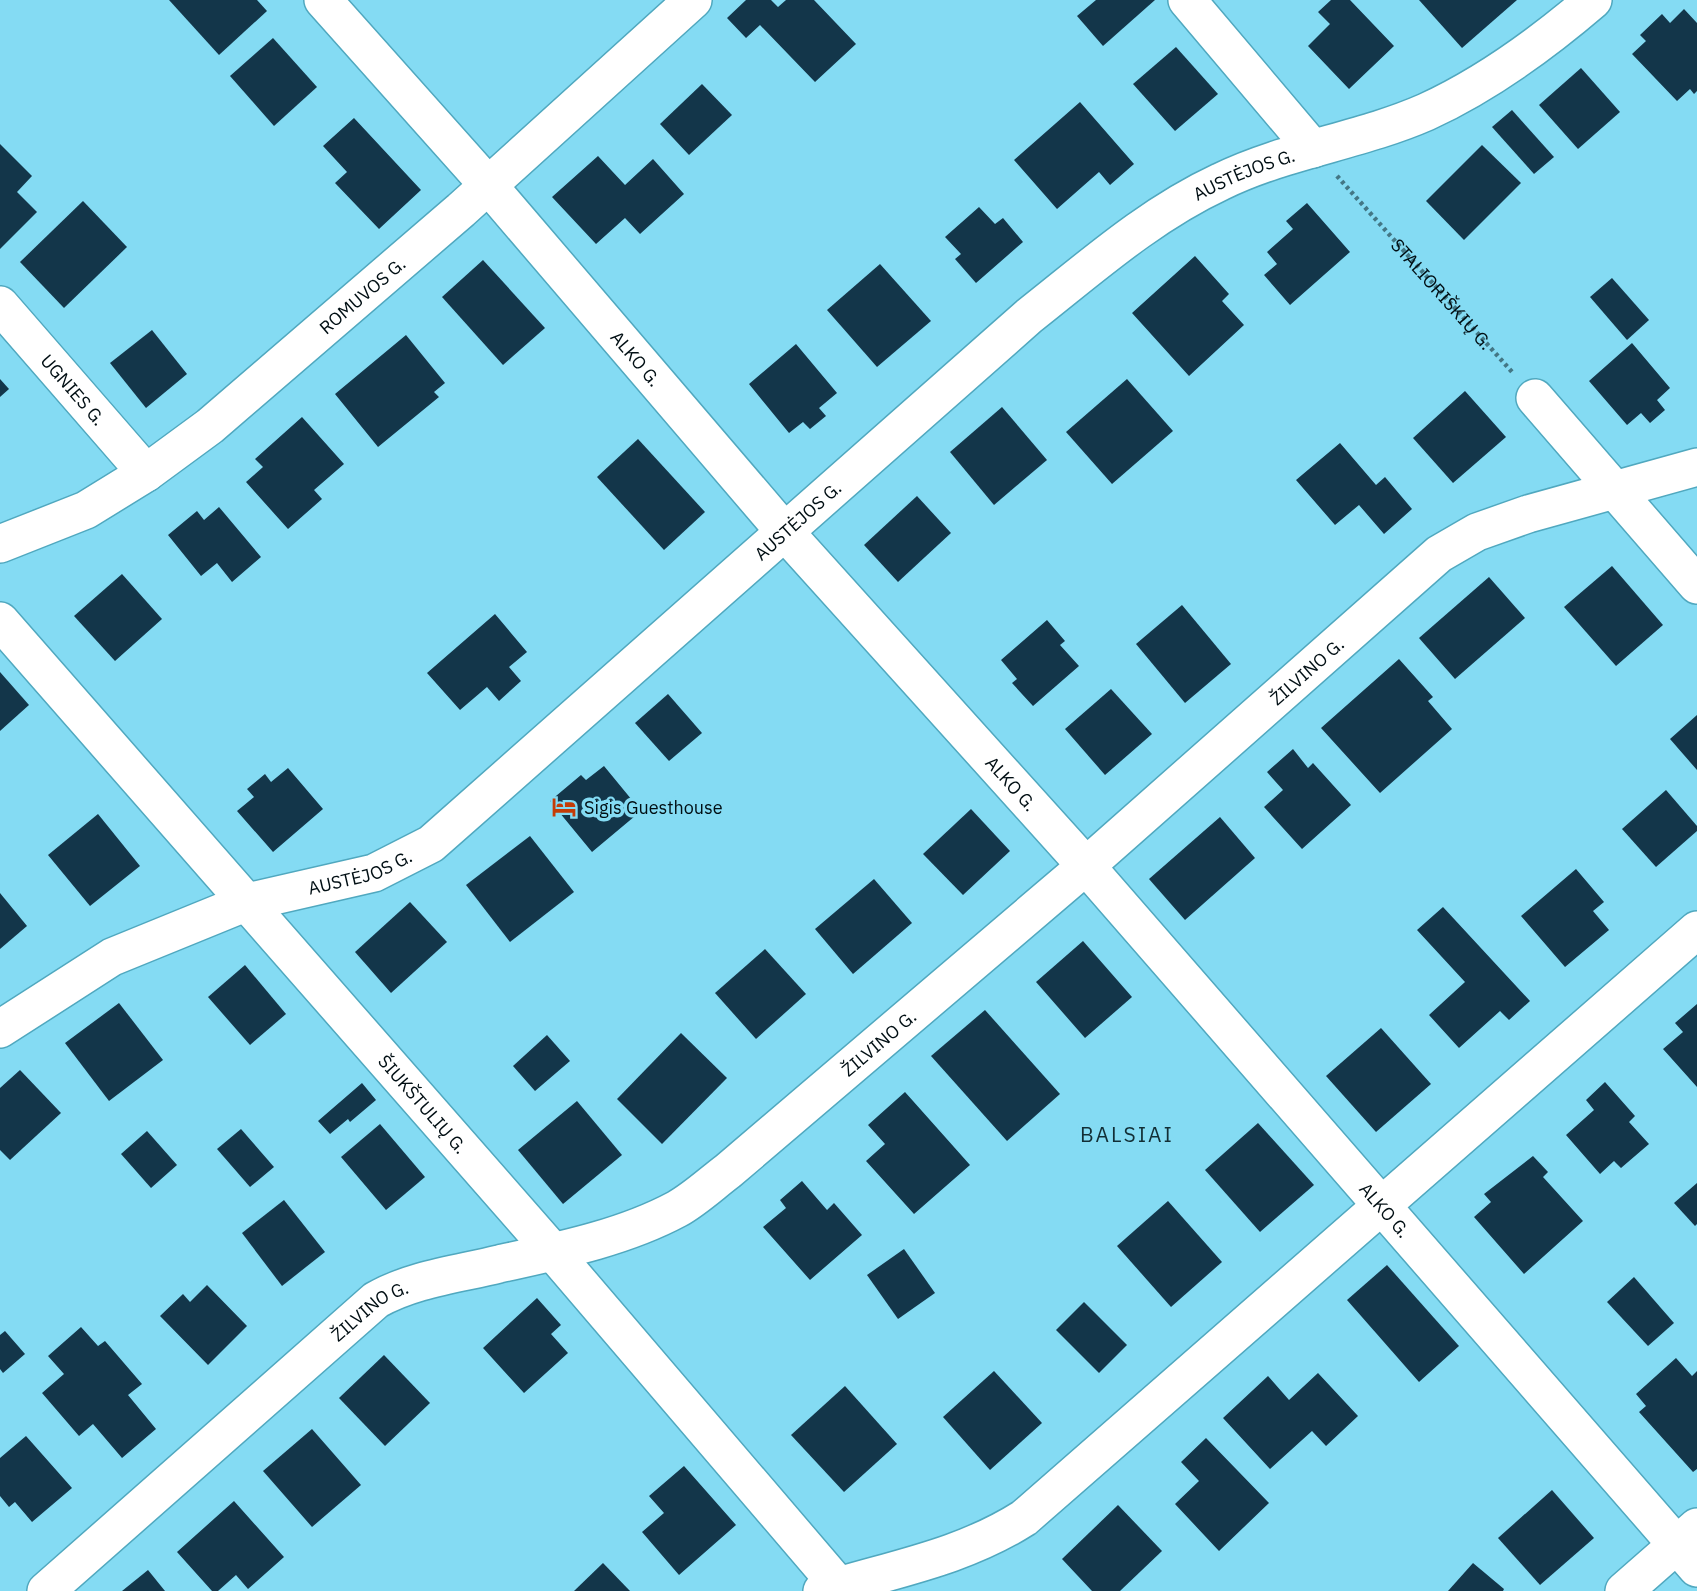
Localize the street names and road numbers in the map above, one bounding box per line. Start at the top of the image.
street label: AUSTĖJOS G. [1189,143,1298,205]
street label: STALIORIŠKIŲ G. [1387,233,1498,354]
street label: ROMUVOS G. [314,252,410,339]
street label: ALKO G. [606,326,666,391]
street label: UGNIES G. [36,349,111,430]
street label: AUSTĖJOS G. [749,476,846,565]
street label: ŽILVINO G. [1265,632,1348,710]
street label: ALKO G. [981,751,1042,816]
street label: AUSTĖJOS G. [306,844,416,899]
street label: ŽILVINO G. [837,1005,921,1081]
street label: ŠIUKŠTULIŲ G. [374,1049,473,1158]
street label: ALKO G. [1355,1177,1416,1242]
street label: ŽILVINO G. [326,1275,411,1346]

